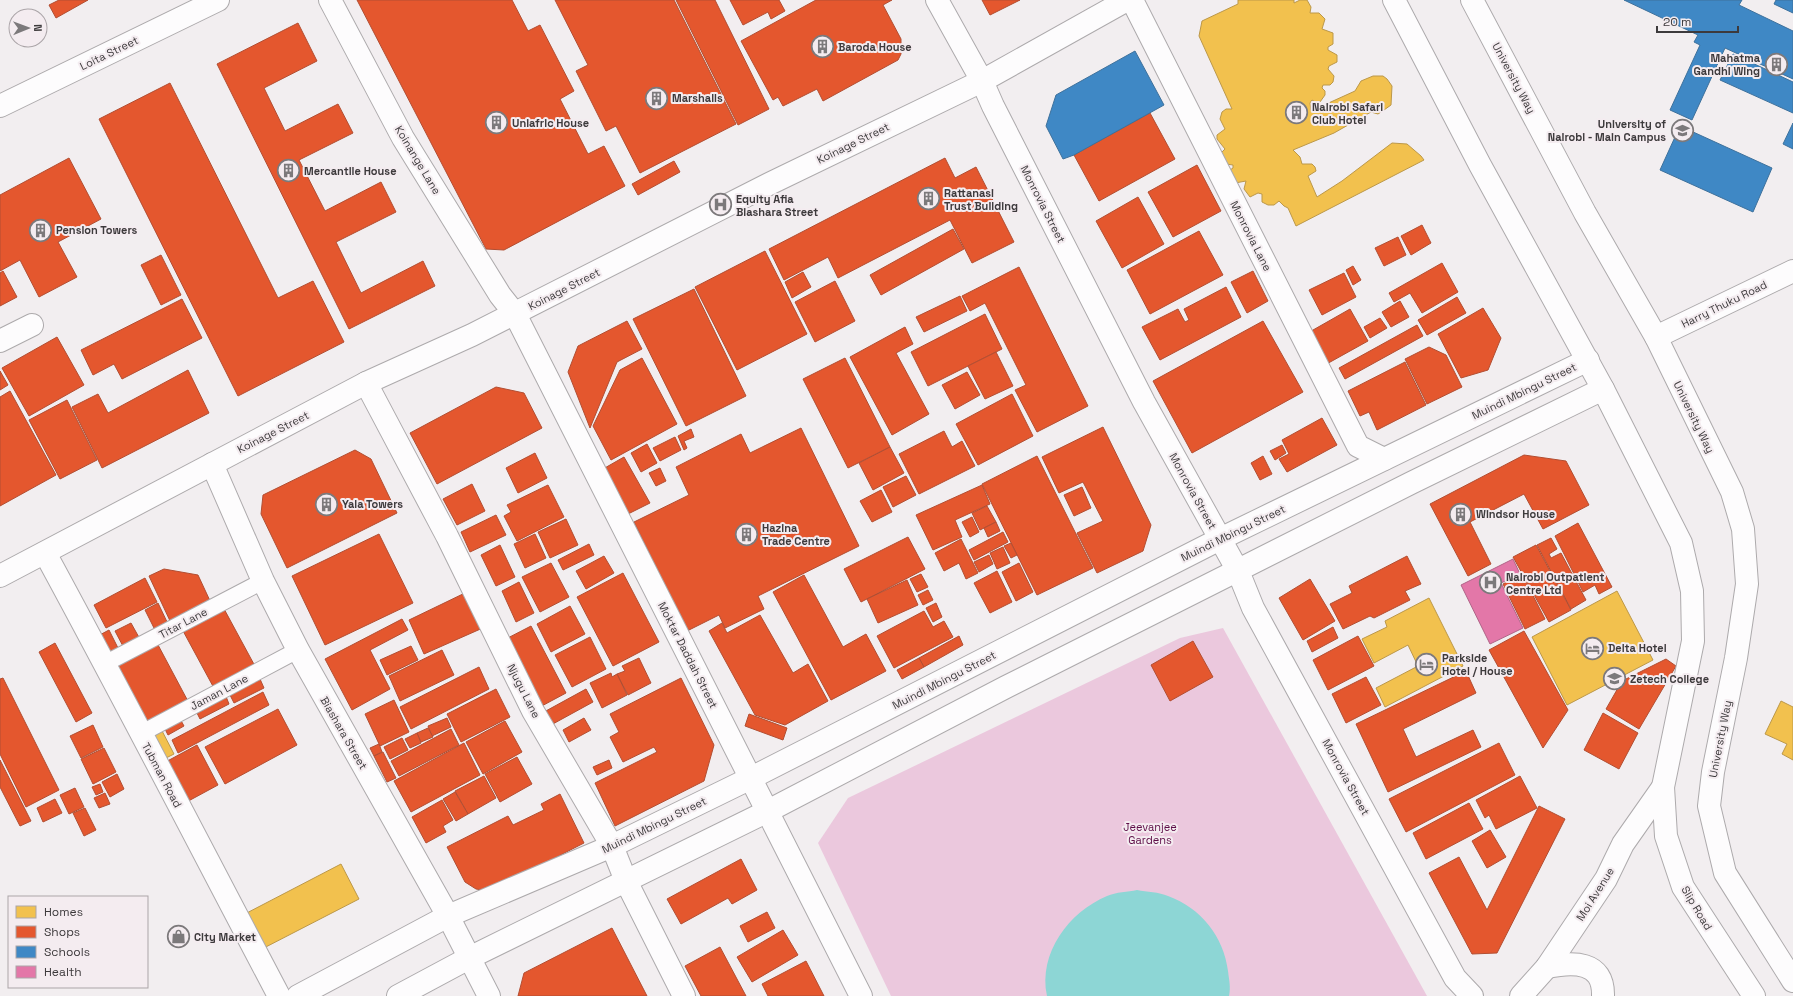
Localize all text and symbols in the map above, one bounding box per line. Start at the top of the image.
north arrow [8,8,48,48]
scale bar [1657,8,1738,34]
text: 20 m [1663,14,1691,30]
text: N [31,24,45,32]
street label: Loita Street [78,33,140,73]
building icon: Baroda House [810,34,836,60]
place label: Baroda House [838,40,912,54]
street label: University Way [1489,40,1539,116]
place label: Mahatma Gandhi Wing [1694,51,1761,78]
building icon: Mahatma Gandhi Wing [1763,51,1789,77]
building icon: Marshalls [643,85,669,111]
place label: Marshalls [672,91,723,105]
building icon: Nairobi Safari Club Hotel [1283,100,1309,126]
place label: Nairobi Safari Club Hotel [1312,100,1383,127]
building icon: Uniafric House [483,110,509,136]
place label: Uniafric House [512,116,589,130]
place label: University of Nairobi - Main Campus [1548,117,1666,144]
school or university icon: University of Nairobi - Main Campus [1669,117,1695,143]
street label: Koinage Street [814,119,892,167]
street label: Koinange Lane [392,123,444,197]
building icon: Mercantile House [275,158,301,184]
street label: Monrovia Street [1017,163,1069,245]
place label: Mercantile House [304,164,396,178]
building icon: Rattanasi Trust Building [916,186,942,212]
place label: Rattanasi Trust Building [944,186,1018,213]
hospital icon: Equity Afia Biashara Street [707,192,733,218]
place label: Equity Afia Biashara Street [736,192,818,219]
street label: Monrovia Lane [1227,199,1275,273]
building icon: Pension Towers [27,217,53,243]
place label: Pension Towers [56,223,138,237]
street label: Koinage Street [526,265,602,313]
street label: Harry Thuku Road [1679,277,1769,331]
street label: Muindi Mbingu Street [1469,360,1579,422]
street label: University Way [1671,379,1717,455]
street label: Koinage Street [235,408,311,456]
street label: Monrovia Street [1166,450,1220,532]
building icon: Yala Towers [314,491,340,517]
place label: Yala Towers [342,497,403,511]
building icon: Windsor House [1448,501,1474,527]
street label: Muindi Mbingu Street [1178,502,1288,564]
place label: Windsor House [1476,507,1555,521]
building icon: Hazina Trade Centre [733,521,759,547]
place label: Hazina Trade Centre [762,521,830,548]
hospital icon: Nairobi Outpatient Centre Ltd [1477,570,1503,596]
place label: Nairobi Outpatient Centre Ltd [1506,570,1604,597]
street label: Moktar Daddah Street [655,599,721,711]
street label: Titar Lane [156,604,210,642]
hotel icon: Delta Hotel [1579,635,1605,661]
place label: Delta Hotel [1608,641,1667,655]
street label: Muindi Mbingu Street [890,648,998,712]
hotel icon: Parkside Hotel / House [1413,651,1439,677]
place label: Parkside Hotel / House [1442,651,1513,678]
street label: Njugu Lane [504,662,544,720]
school or university icon: Zetech College [1601,666,1627,692]
street label: Jaman Lane [188,671,250,713]
place label: Zetech College [1630,672,1709,686]
street label: Biashara Street [317,694,371,772]
street label: University Way [1706,699,1734,779]
street label: Monrovia Street [1319,736,1373,818]
street label: Tubman Road [139,740,185,810]
street label: Muindi Mbingu Street [599,794,709,856]
park label: Jeevanjee Gardens [1123,820,1177,847]
street label: Moi Avenue [1573,865,1617,923]
street label: Slip Road [1678,883,1716,933]
legend [8,896,148,988]
text: Homes [44,904,83,920]
text: Shops [44,924,80,940]
shop icon: City Market [166,924,192,950]
place label: City Market [194,930,256,944]
text: Schools [44,944,90,960]
text: Health [44,964,82,980]

